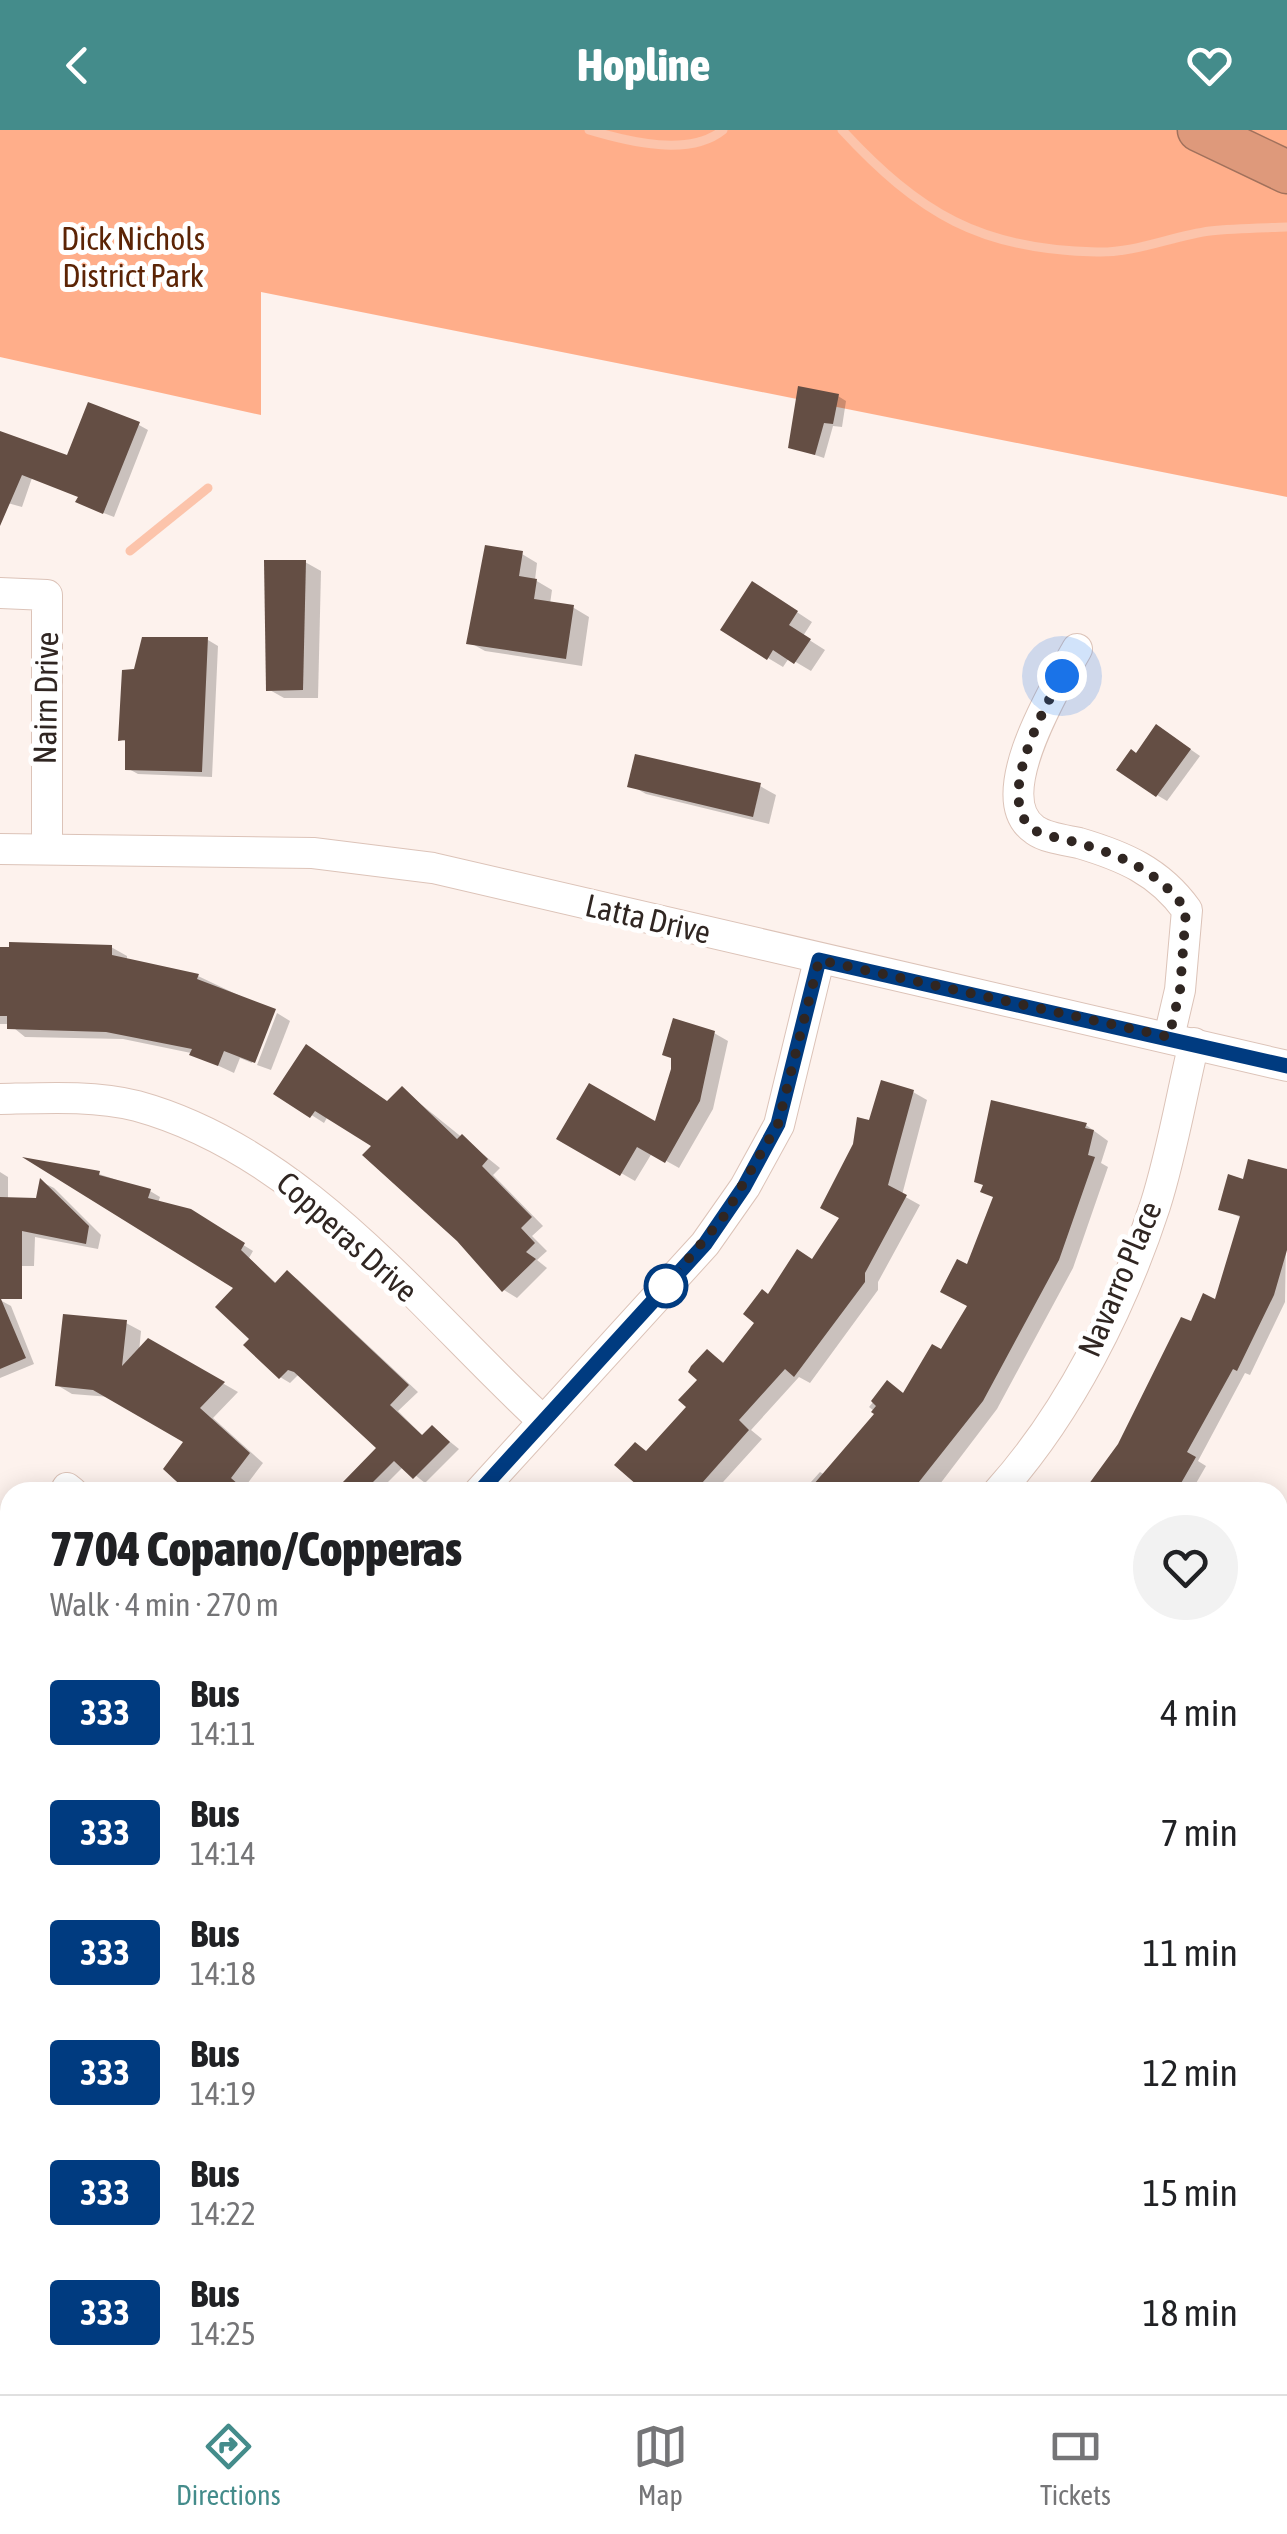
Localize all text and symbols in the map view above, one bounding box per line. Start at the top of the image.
icon: back [50,38,105,93]
icon: heart [1182,38,1237,93]
text: Hopline [577,39,710,91]
park label: Dick Nichols District Park [61,220,205,294]
street label: Nairn Drive [26,631,65,765]
your location [1037,651,1087,701]
street label: Latta Drive [582,886,714,951]
street label: Copperas Drive [270,1164,425,1309]
street label: Navarro Place [1070,1196,1169,1362]
unlabelled marker [645,1265,687,1307]
button: heart [1133,1515,1238,1620]
text: 7704 Copano/Copperas [50,1521,462,1576]
text: Walk · 4 min · 270 m [50,1586,279,1623]
text: Bus [190,1672,240,1715]
text: 4 min [1160,1691,1238,1734]
text: 333 [80,1692,130,1732]
text: 14:11 [190,1715,256,1752]
text: Bus [190,1792,240,1835]
text: 7 min [1160,1811,1238,1854]
text: 333 [80,1812,130,1852]
text: 14:14 [190,1835,256,1872]
text: Bus [190,1912,240,1955]
text: 11 min [1143,1931,1238,1974]
text: 333 [80,1932,130,1972]
text: 14:18 [190,1955,256,1992]
text: Bus [190,2032,240,2075]
text: 12 min [1143,2051,1238,2094]
text: 333 [80,2052,130,2092]
text: 14:19 [190,2075,256,2112]
text: Bus [190,2152,240,2195]
text: 15 min [1143,2171,1238,2214]
text: 333 [80,2172,130,2212]
text: 14:22 [190,2195,256,2232]
text: Bus [190,2272,240,2315]
text: 18 min [1143,2291,1238,2334]
text: 333 [80,2292,130,2332]
text: 14:25 [190,2315,256,2352]
tab: Directions [176,2419,281,2511]
tab: Map [633,2419,688,2511]
tab: Tickets [1040,2419,1111,2511]

